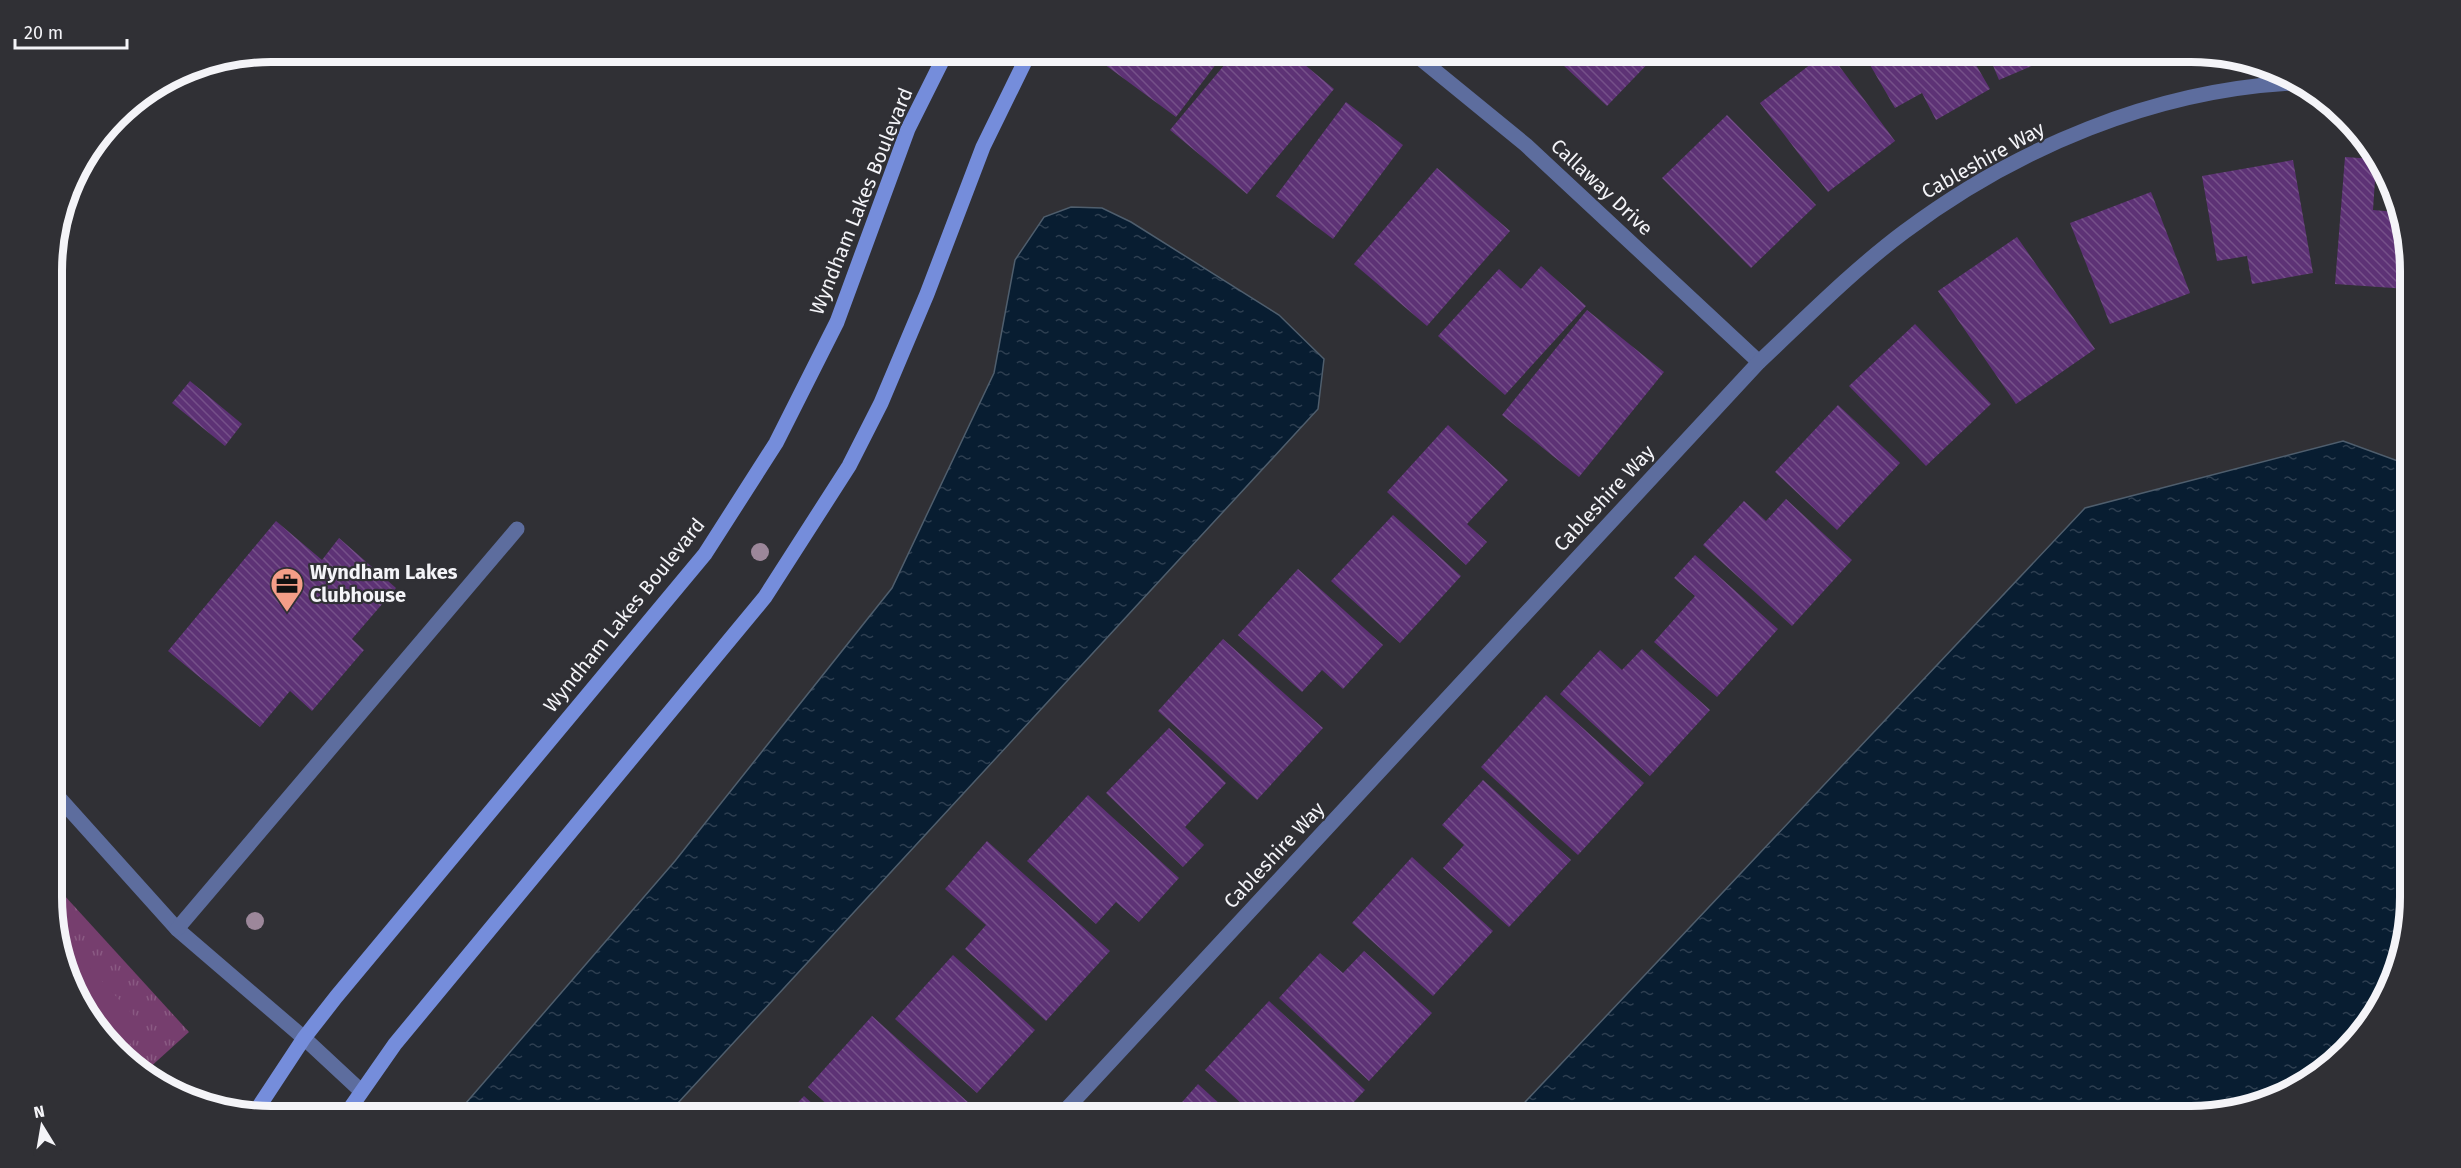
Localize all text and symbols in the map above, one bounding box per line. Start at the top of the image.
scale bar [15,12,128,50]
text: 20 m [24,22,63,44]
street label: Wyndham Lakes Boulevard [804,84,918,318]
street label: Cableshire Way [1917,116,2049,204]
street label: Callaway Drive [1546,134,1658,240]
street label: Cableshire Way [1549,440,1660,556]
street label: Wyndham Lakes Boulevard [538,513,710,717]
place label: Wyndham Lakes Clubhouse [310,560,458,607]
office icon: Wyndham Lakes Clubhouse [269,566,305,613]
street label: Cableshire Way [1219,797,1330,913]
north arrow [12,1096,72,1156]
text: N [32,1101,46,1122]

